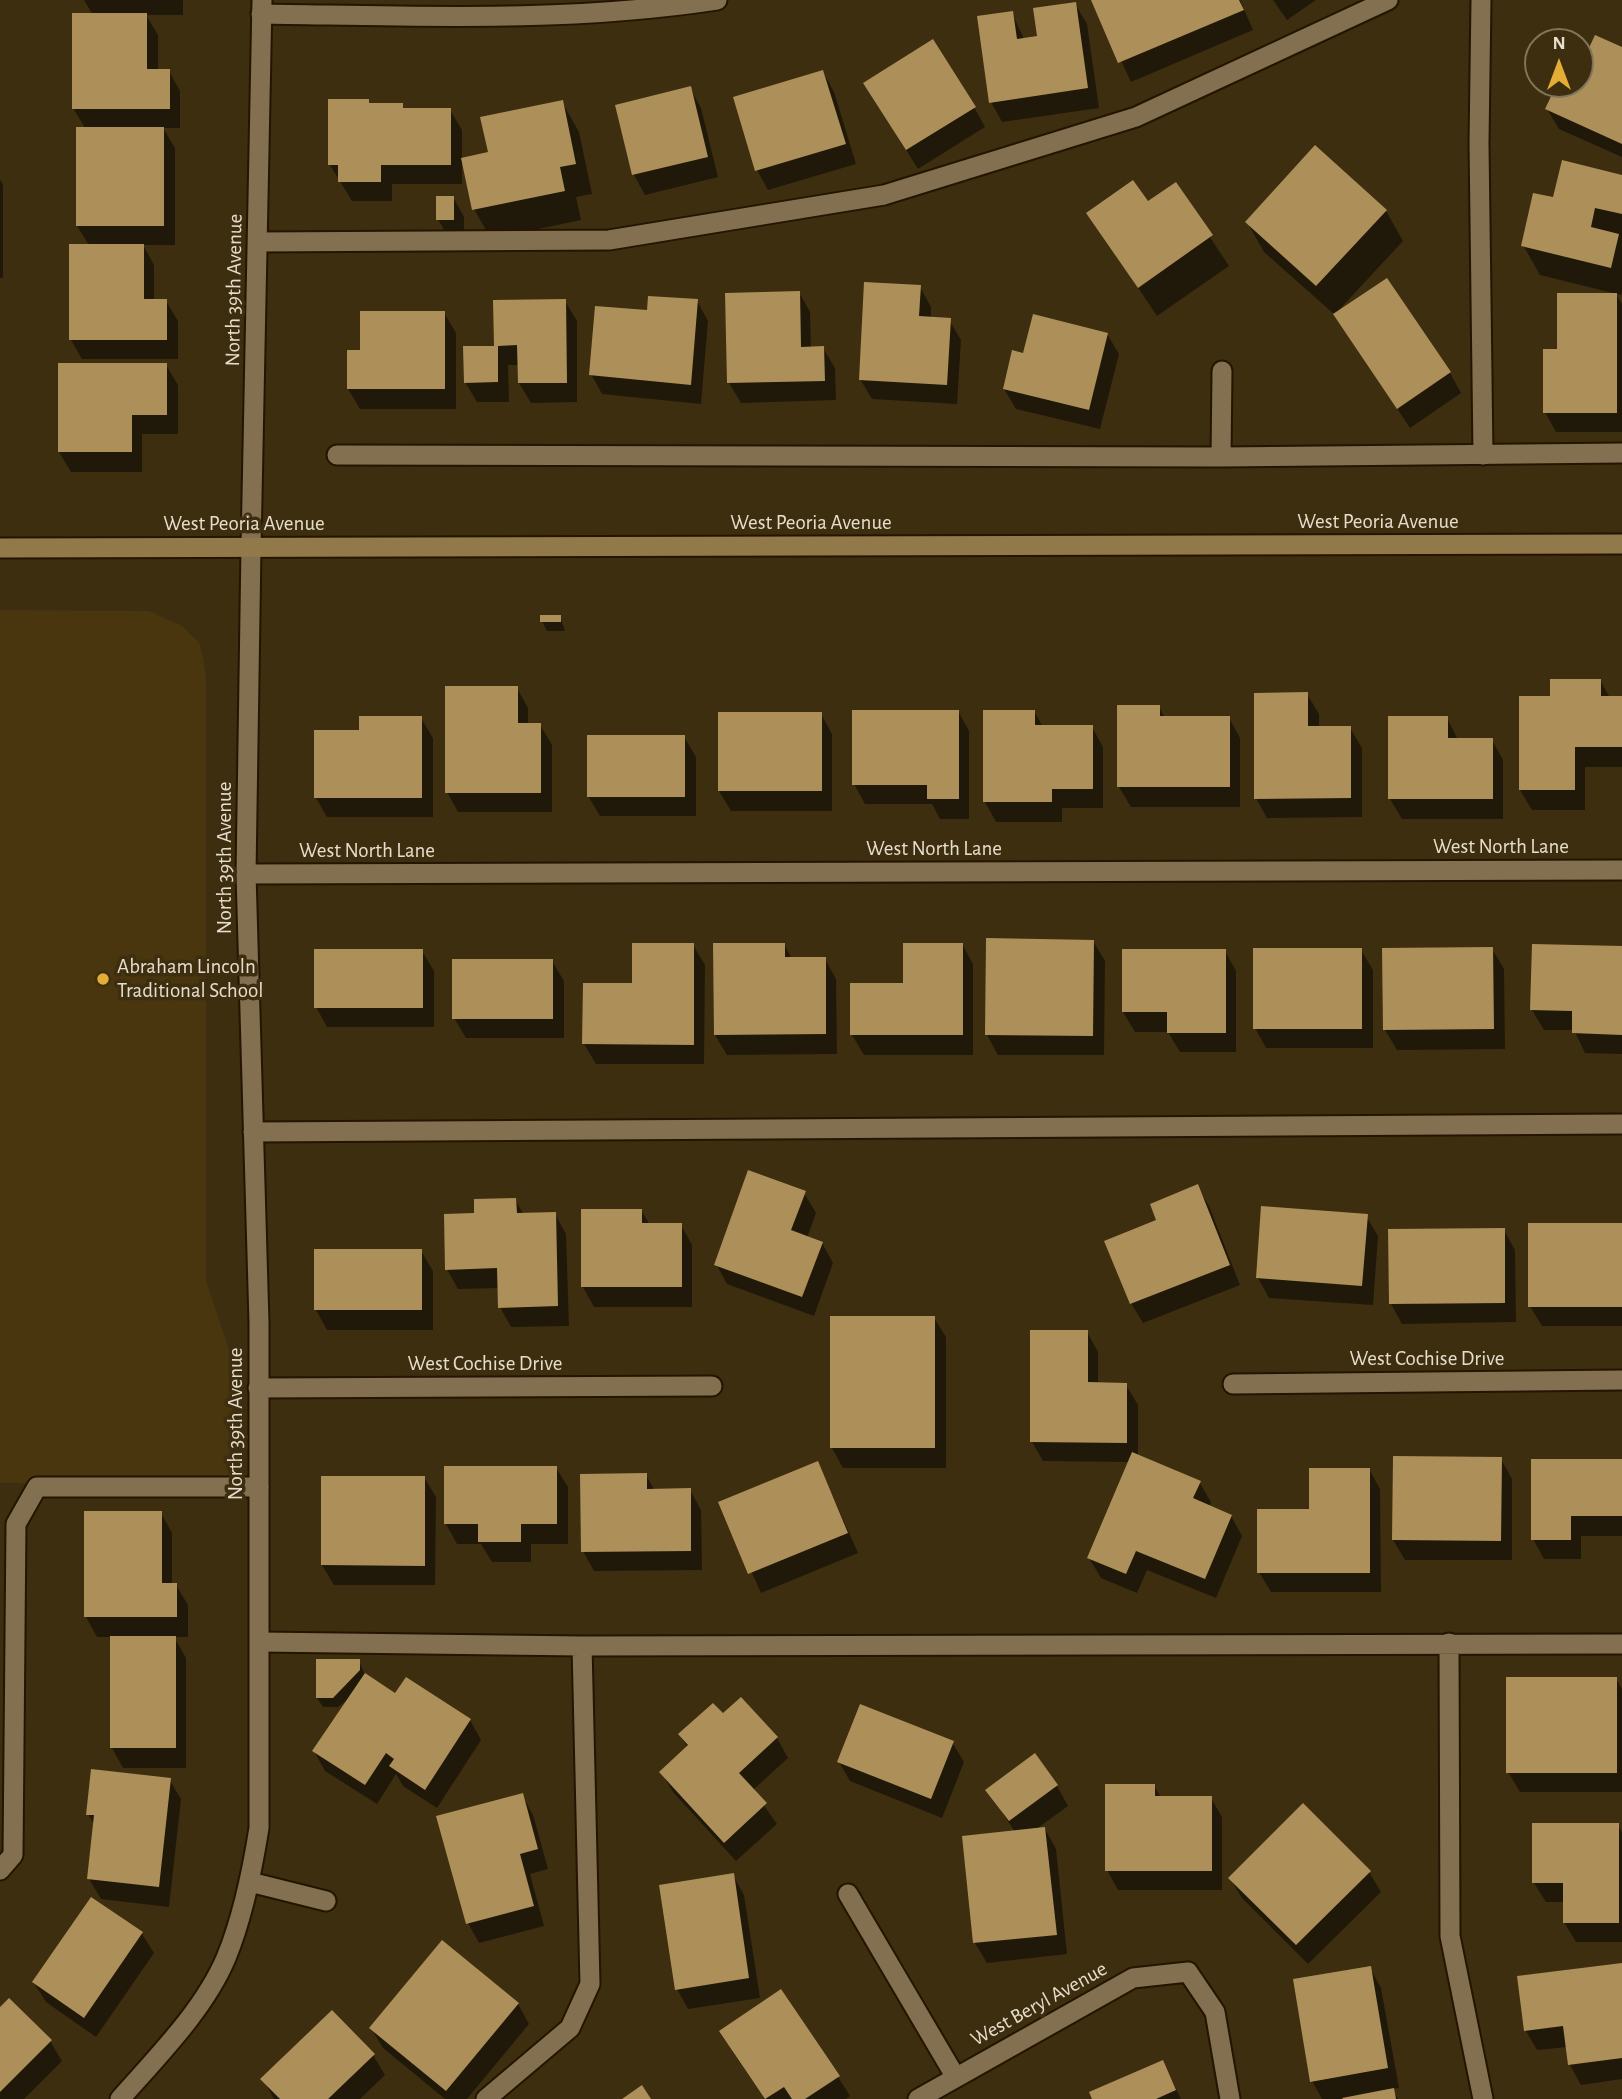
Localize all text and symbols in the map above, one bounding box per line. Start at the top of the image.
north arrow [1524,28,1594,98]
text: N [1552,34,1566,53]
street label: North 39th Avenue [220,213,248,367]
street label: West Peoria Avenue [1297,509,1459,535]
street label: West Peoria Avenue [730,510,892,536]
street label: West Peoria Avenue [163,511,325,537]
street label: North 39th Avenue [212,782,238,934]
street label: West North Lane [1433,834,1569,860]
street label: West North Lane [866,836,1002,862]
street label: West North Lane [299,838,435,864]
place label: Abraham Lincoln Traditional School [117,954,264,1004]
marker: Abraham Lincoln Traditional School [95,971,111,987]
street label: West Cochise Drive [1350,1346,1504,1372]
street label: North 39th Avenue [223,1348,249,1500]
street label: West Cochise Drive [408,1351,562,1377]
street label: West Beryl Avenue [966,1956,1112,2052]

